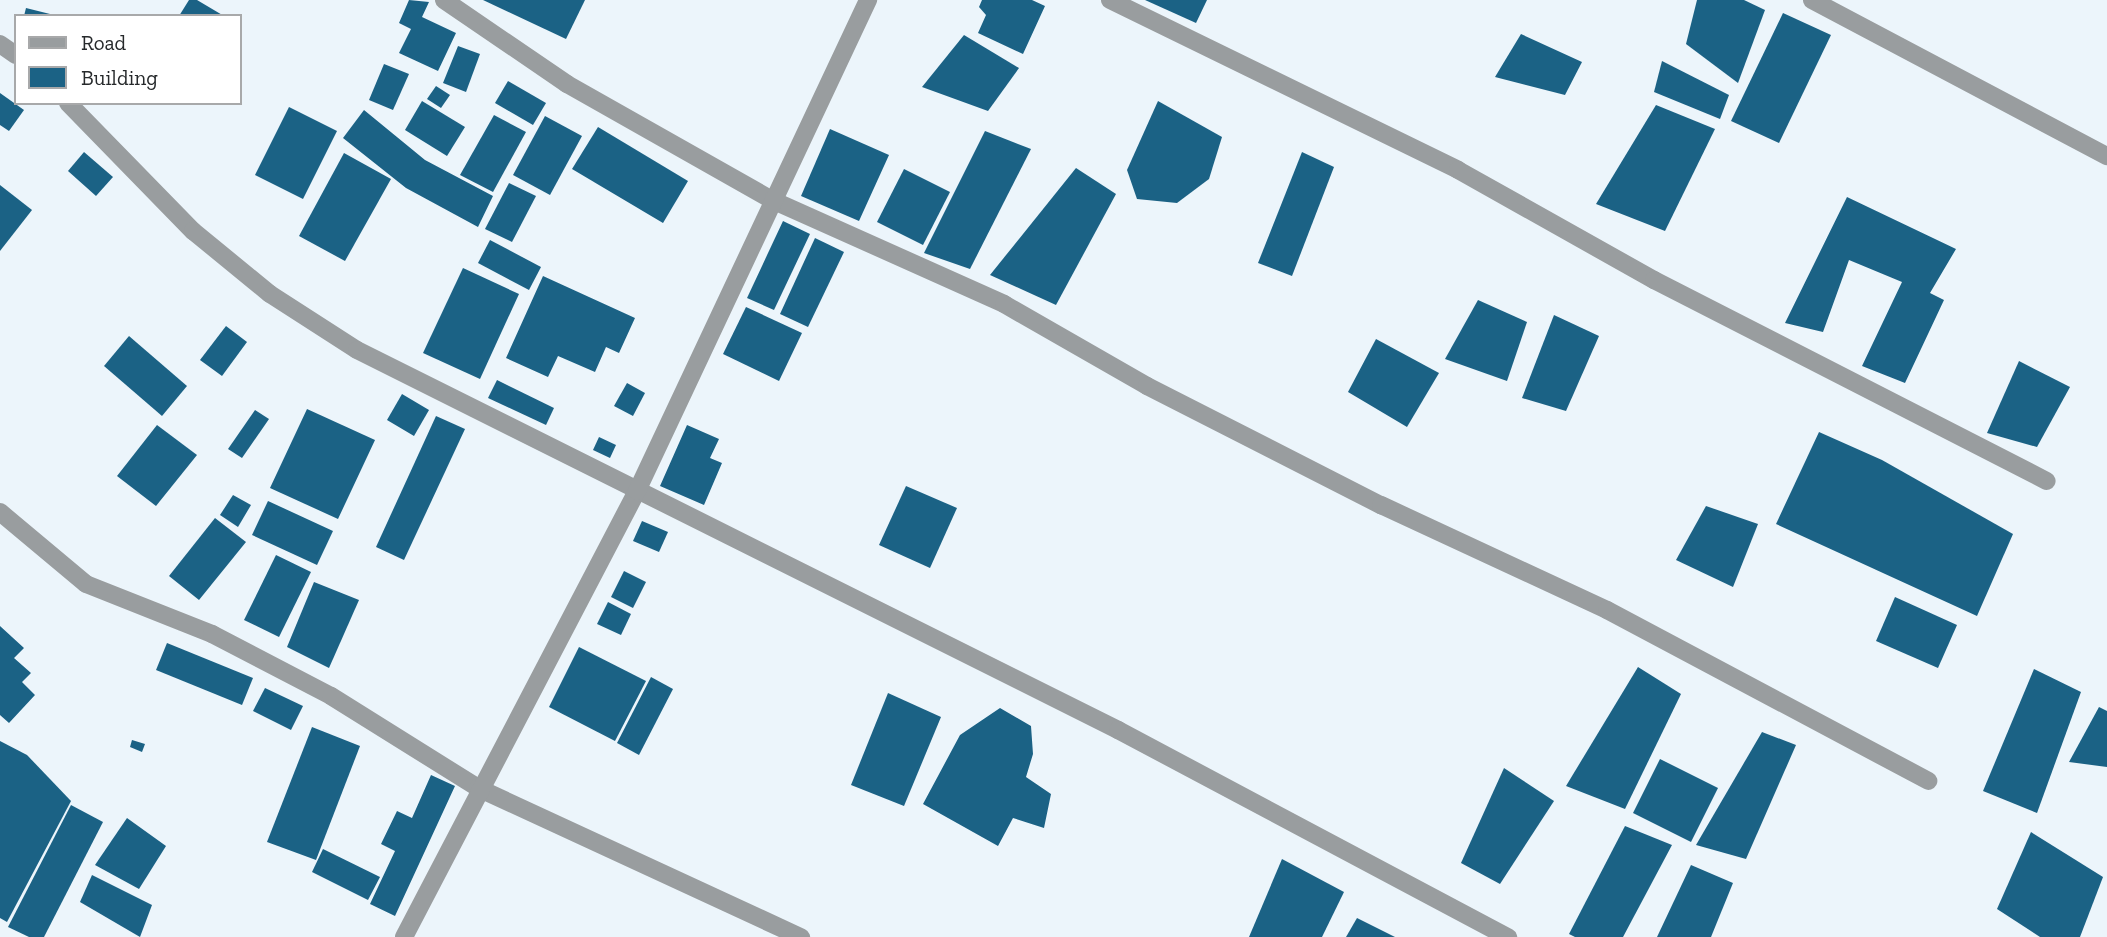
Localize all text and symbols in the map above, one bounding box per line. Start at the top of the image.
legend [14,14,242,105]
text: Road [81,30,126,55]
text: Building [81,65,158,90]

